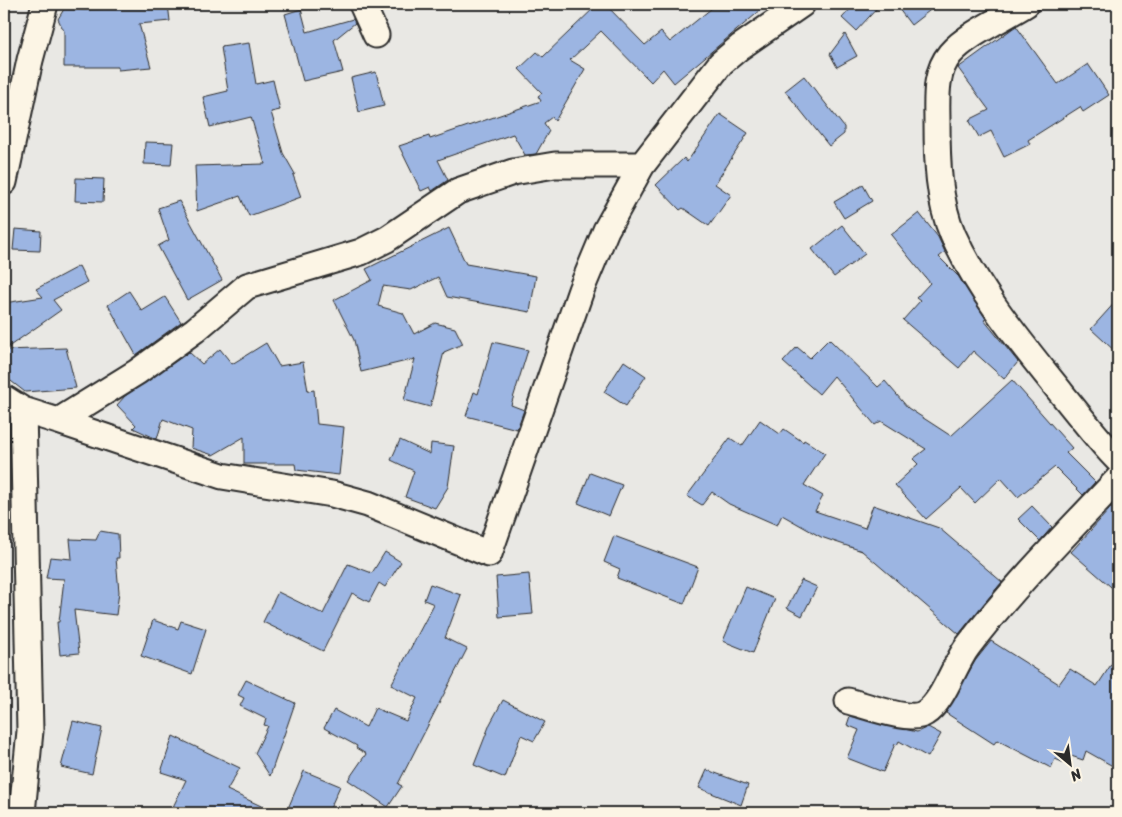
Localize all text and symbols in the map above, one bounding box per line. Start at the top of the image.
north arrow [1044,740,1094,790]
text: N [1065,761,1087,788]

